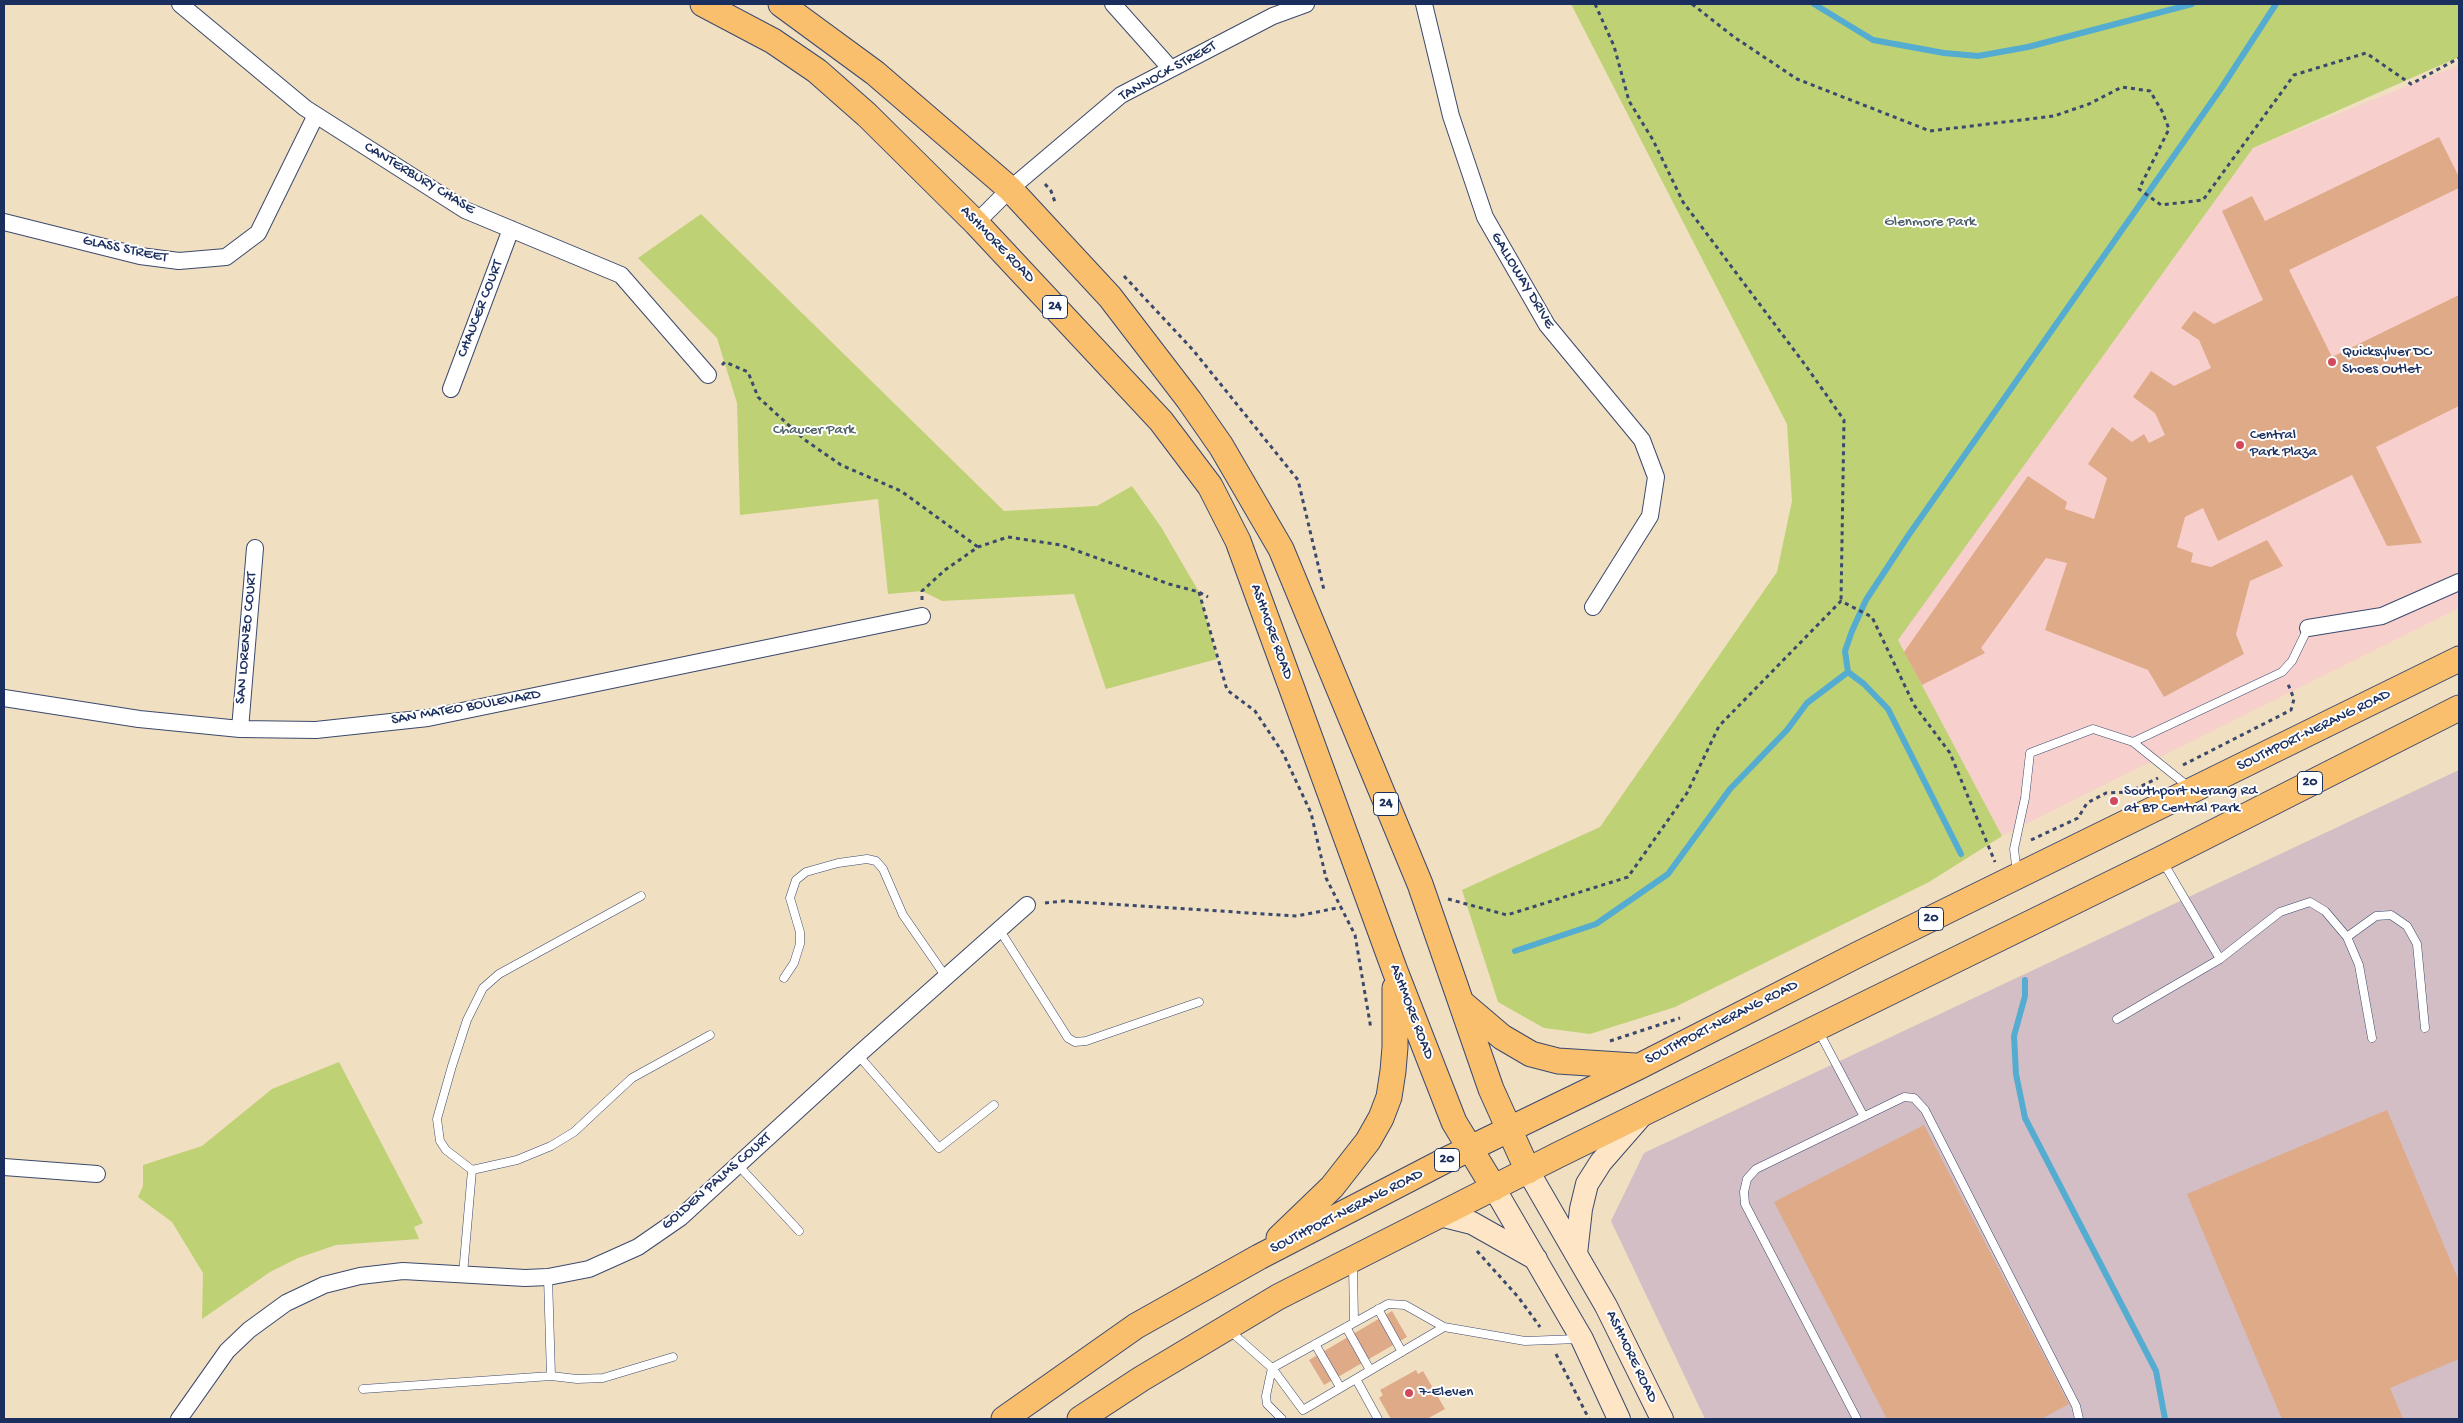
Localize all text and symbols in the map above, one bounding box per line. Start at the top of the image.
street label: TANNOCK STREET [1116,38,1220,106]
street label: CANTERBURY CHASE [360,139,478,219]
street label: ASHMORE ROAD [956,203,1038,287]
park label: Glenmore Park [1884,214,1976,232]
street label: GALLOWAY DRIVE [1486,229,1558,333]
street label: GLASS STREET [81,232,169,268]
street label: CHAUCER COURT [454,258,508,360]
road number: 24 [1042,296,1068,318]
place label: Quicksylver DC Shoes Outlet [2342,344,2431,379]
marker: Quicksylver DC Shoes Outlet [2326,356,2338,368]
park label: Chaucer Park [773,422,855,440]
place label: Central Park Plaza [2250,427,2317,462]
marker: Central Park Plaza [2234,439,2246,451]
street label: SAN LORENZO COURT [232,571,262,705]
street label: ASHMORE ROAD [1245,582,1297,682]
street label: SAN MATEO BOULEVARD [390,686,542,730]
street label: SOUTHPORT-NERANG ROAD [2234,686,2394,776]
road number: 20 [2298,771,2322,794]
place label: Southport Nerang Rd at BP Central Park [2124,783,2257,818]
road number: 24 [1374,792,1398,816]
marker: Southport Nerang Rd at BP Central Park [2108,795,2120,807]
road number: 20 [1918,908,1944,931]
street label: ASHMORE ROAD [1385,962,1437,1062]
street label: SOUTHPORT-NERANG ROAD [1643,977,1801,1069]
street label: GOLDEN PALMS COURT [658,1129,776,1235]
road number: 20 [1434,1148,1460,1172]
street label: SOUTHPORT-NERANG ROAD [1268,1166,1426,1258]
street label: ASHMORE ROAD [1601,1308,1661,1406]
place label: 7-Eleven [1419,1384,1473,1402]
marker: 7-Eleven [1403,1387,1415,1399]

